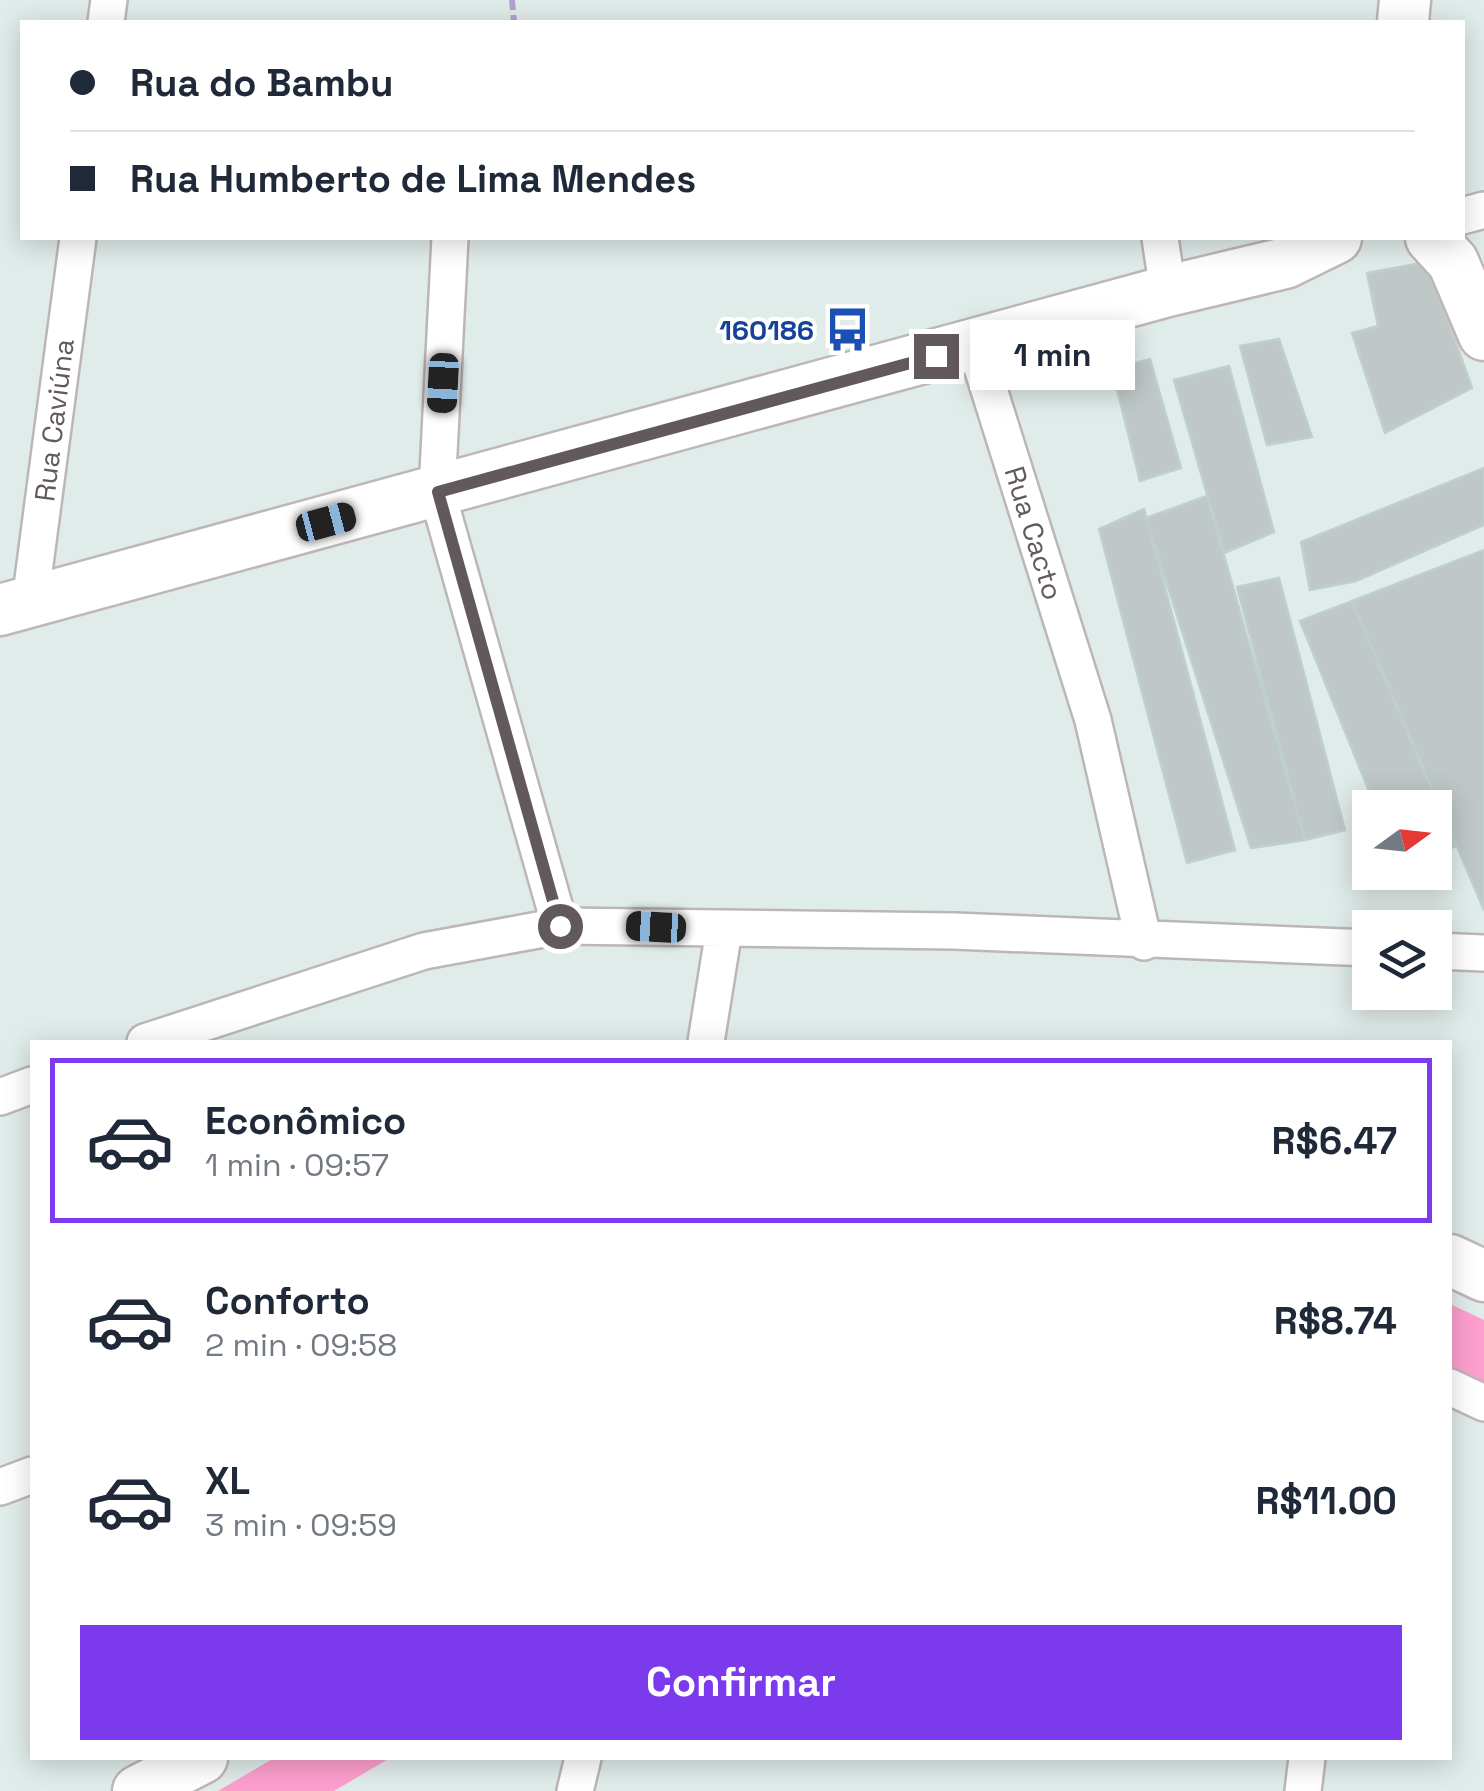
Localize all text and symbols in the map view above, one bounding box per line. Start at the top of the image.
text: Rua do Bambu [130,59,394,107]
text: Rua Humberto de Lima Mendes [130,155,696,203]
bus stop icon: 160186 [823,306,871,354]
place label: 160186 [719,312,814,348]
callout: 1 min [971,321,1136,391]
route end [914,334,959,379]
text: 1 min [1013,335,1092,375]
street label: Rua Caviúna [26,337,82,503]
car [426,352,460,414]
street label: Rua Cacto [997,462,1071,604]
car [293,500,359,544]
north arrow [1352,790,1452,890]
map controls [1352,790,1452,1010]
route start [538,904,583,949]
car [625,910,687,944]
button: layers [1352,910,1452,1010]
icon: car [85,1096,175,1186]
text: Econômico [205,1097,406,1145]
text: R$6.47 [1272,1117,1397,1165]
text: 1 min · 09:57 [205,1145,389,1185]
icon: car [85,1276,175,1366]
text: Conforto [205,1277,370,1325]
text: R$8.74 [1274,1297,1397,1345]
text: 2 min · 09:58 [205,1325,397,1365]
icon: car [85,1456,175,1546]
text: XL [205,1457,250,1505]
text: R$11.00 [1255,1477,1397,1525]
text: 3 min · 09:59 [205,1505,397,1545]
button: Confirmar [80,1625,1402,1740]

